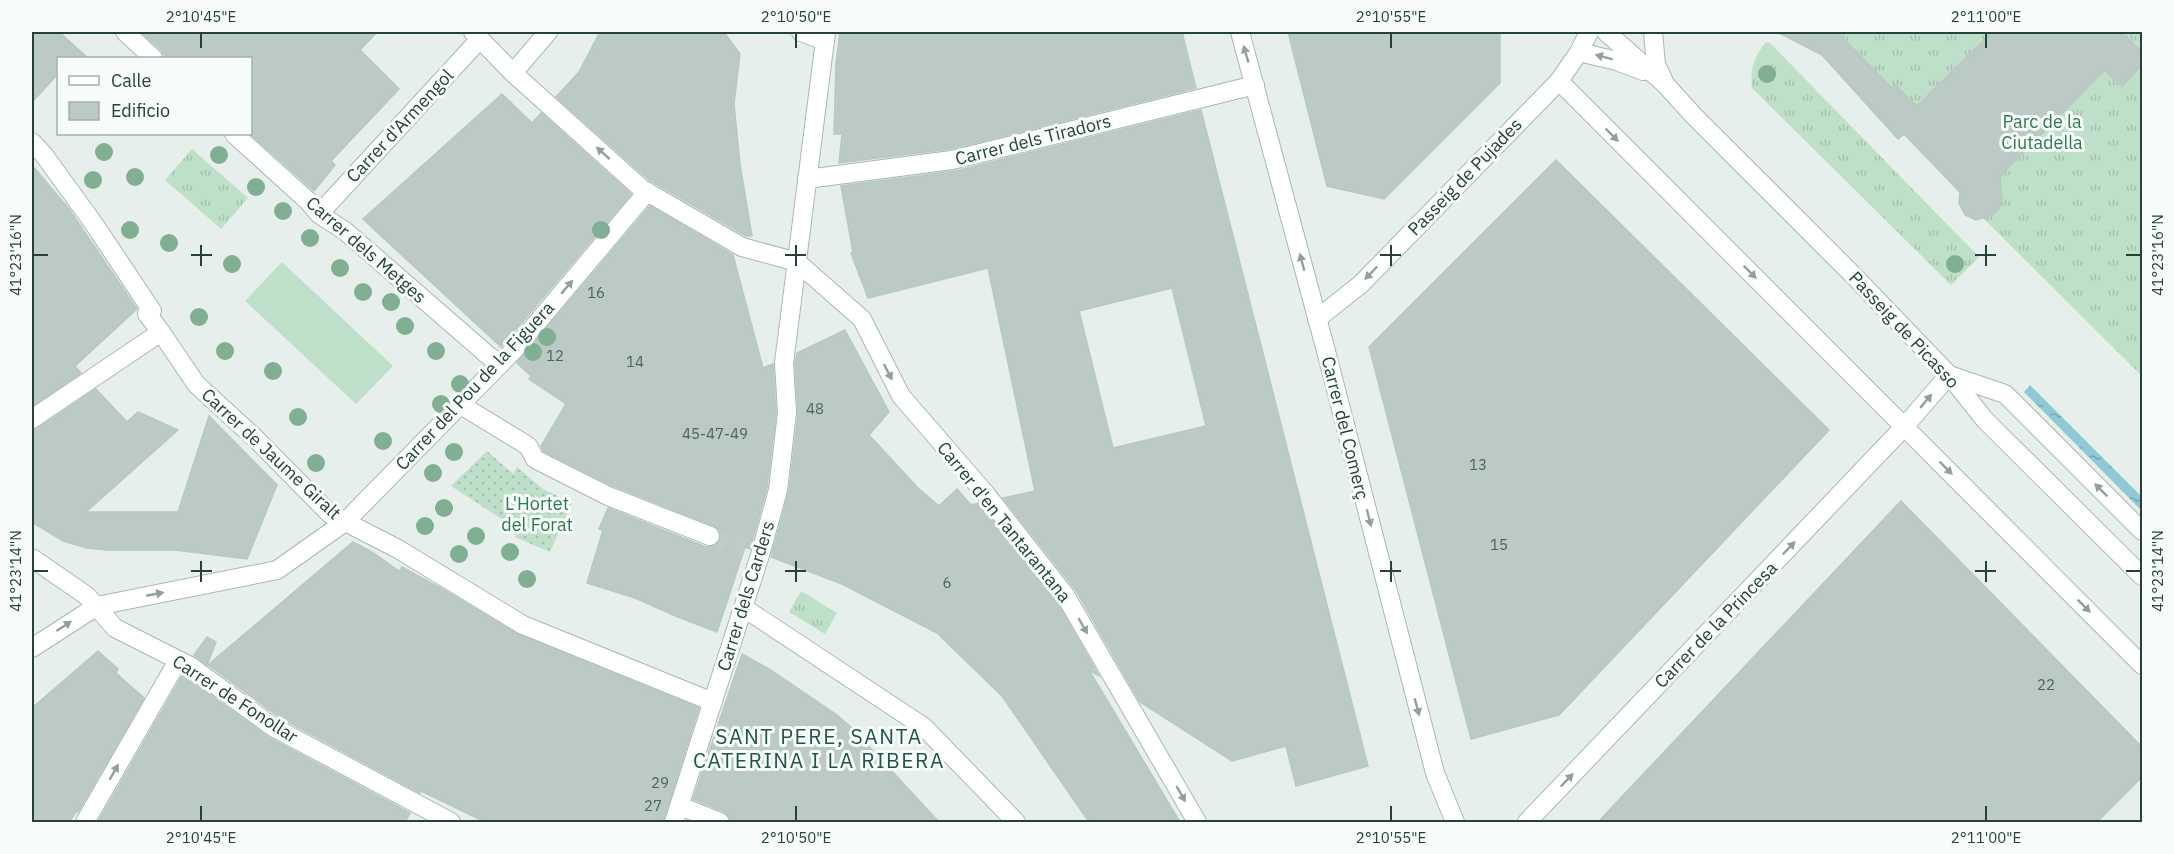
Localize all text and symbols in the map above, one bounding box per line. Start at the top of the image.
text: 2°10'45"E [166,7,236,26]
text: 2°10'50"E [761,7,831,26]
text: 2°10'55"E [1356,7,1426,26]
text: 2°11'00"E [1951,7,2021,26]
one-way arrow [1241,45,1250,63]
one-way arrow [1595,52,1613,61]
legend [57,57,252,135]
street label: Carrer d'Armengol [341,64,458,187]
text: Calle [111,69,151,92]
text: Edificio [111,99,170,122]
street label: Carrer dels Tiradors [953,109,1113,170]
park label: Parc de la Ciutadella [2001,110,2083,154]
street label: Passeig de Pujades [1403,113,1527,240]
one-way arrow [1605,127,1619,141]
one-way arrow [596,146,611,160]
street label: Carrer dels Metges [302,191,431,308]
text: 41°23'16"N [6,214,25,296]
text: 41°23'16"N [2148,214,2167,296]
one-way arrow [1297,253,1307,271]
one-way arrow [1743,265,1757,279]
one-way arrow [1365,266,1379,280]
street label: Passeig de Picasso [1844,266,1965,393]
one-way arrow [560,280,573,295]
house number: 16 [587,283,605,302]
street label: Carrer del Pou de la Figuera [390,296,559,475]
house number: 12 [546,346,564,365]
house number: 14 [626,352,644,371]
street label: Carrer del Comerç [1317,354,1374,502]
one-way arrow [883,363,893,380]
street label: Carrer de Jaume Giralt [197,383,346,524]
one-way arrow [1920,393,1933,409]
house number: 48 [806,399,824,418]
house number: 45-47-49 [682,424,748,443]
street label: Carrer d'en Tantarantana [932,437,1077,607]
house number: 13 [1469,455,1487,474]
one-way arrow [1938,461,1952,475]
one-way arrow [2095,483,2109,497]
park label: L'Hortet del Forat [501,492,573,536]
one-way arrow [1364,509,1374,527]
street label: Carrer dels Carders [712,518,779,674]
text: 41°23'14"N [6,530,25,612]
text: 41°23'14"N [2148,530,2167,612]
house number: 15 [1490,535,1508,554]
one-way arrow [1782,540,1796,555]
street label: Carrer de la Princesa [1649,556,1782,693]
house number: 6 [942,573,952,592]
one-way arrow [145,589,164,598]
one-way arrow [2076,599,2090,613]
one-way arrow [1077,618,1088,634]
one-way arrow [56,621,72,632]
street label: Carrer de Fonollar [168,649,303,748]
house number: 22 [2037,675,2055,694]
one-way arrow [1413,698,1422,716]
district label: SANT PERE, SANTA CATERINA I LA RIBERA [693,722,945,774]
one-way arrow [109,763,119,780]
house number: 29 [651,773,669,792]
one-way arrow [1560,773,1574,787]
one-way arrow [1175,786,1186,802]
house number: 27 [644,796,662,815]
text: 2°10'45"E [166,828,236,847]
text: 2°10'50"E [761,828,831,847]
text: 2°10'55"E [1356,828,1426,847]
text: 2°11'00"E [1951,828,2021,847]

